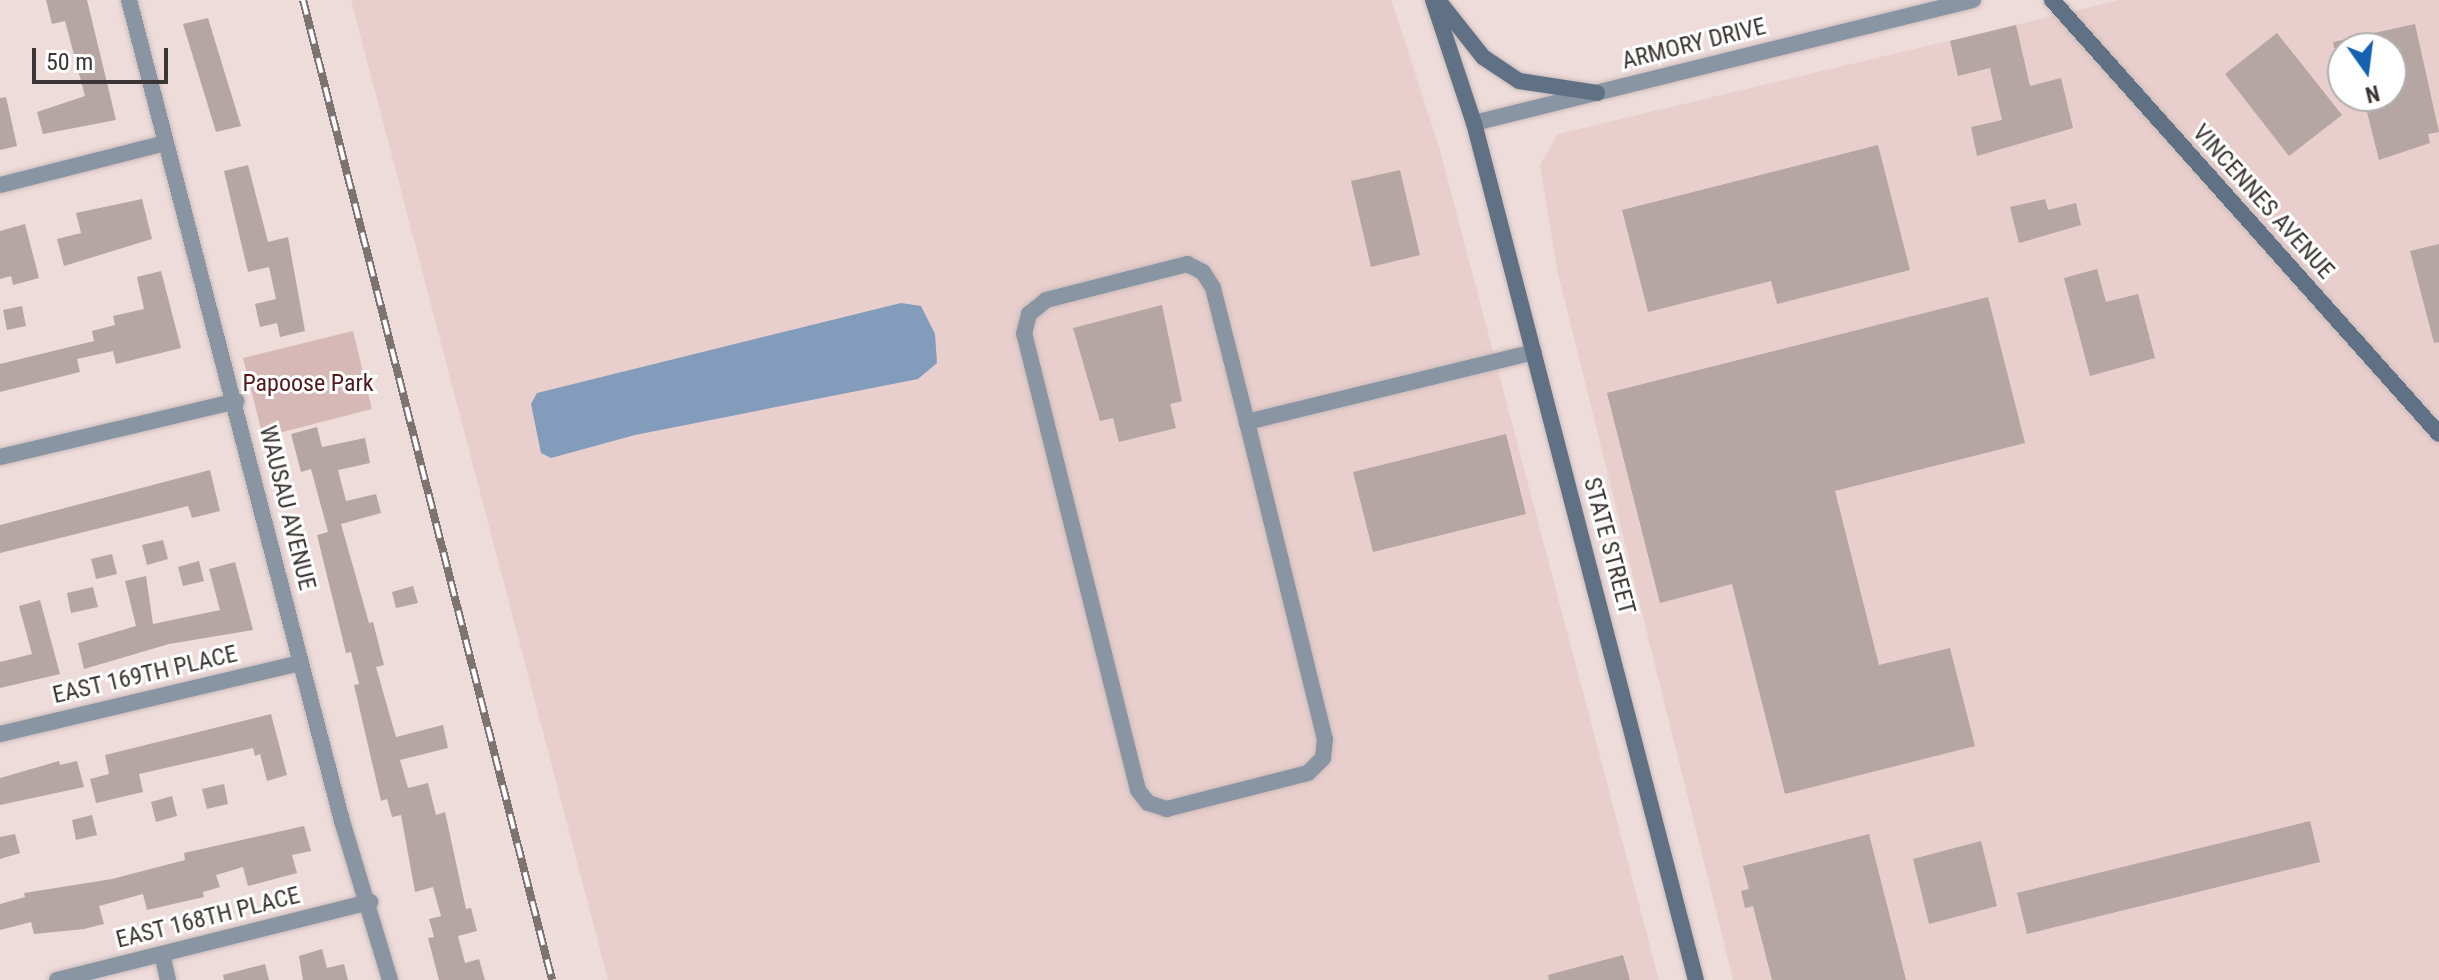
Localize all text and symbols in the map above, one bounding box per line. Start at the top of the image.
street label: ARMORY DRIVE [1619,12,1769,76]
scale bar [36,32,172,82]
north arrow [2327,32,2407,112]
text: 50 m [46,48,93,76]
text: N [2363,80,2382,108]
street label: VINCENNES AVENUE [2186,119,2340,285]
park label: Papoose Park [242,370,374,398]
street label: WAUSAU AVENUE [253,423,321,593]
street label: STATE STREET [1577,474,1641,618]
street label: EAST 169TH PLACE [50,640,240,710]
street label: EAST 168TH PLACE [113,881,303,955]

